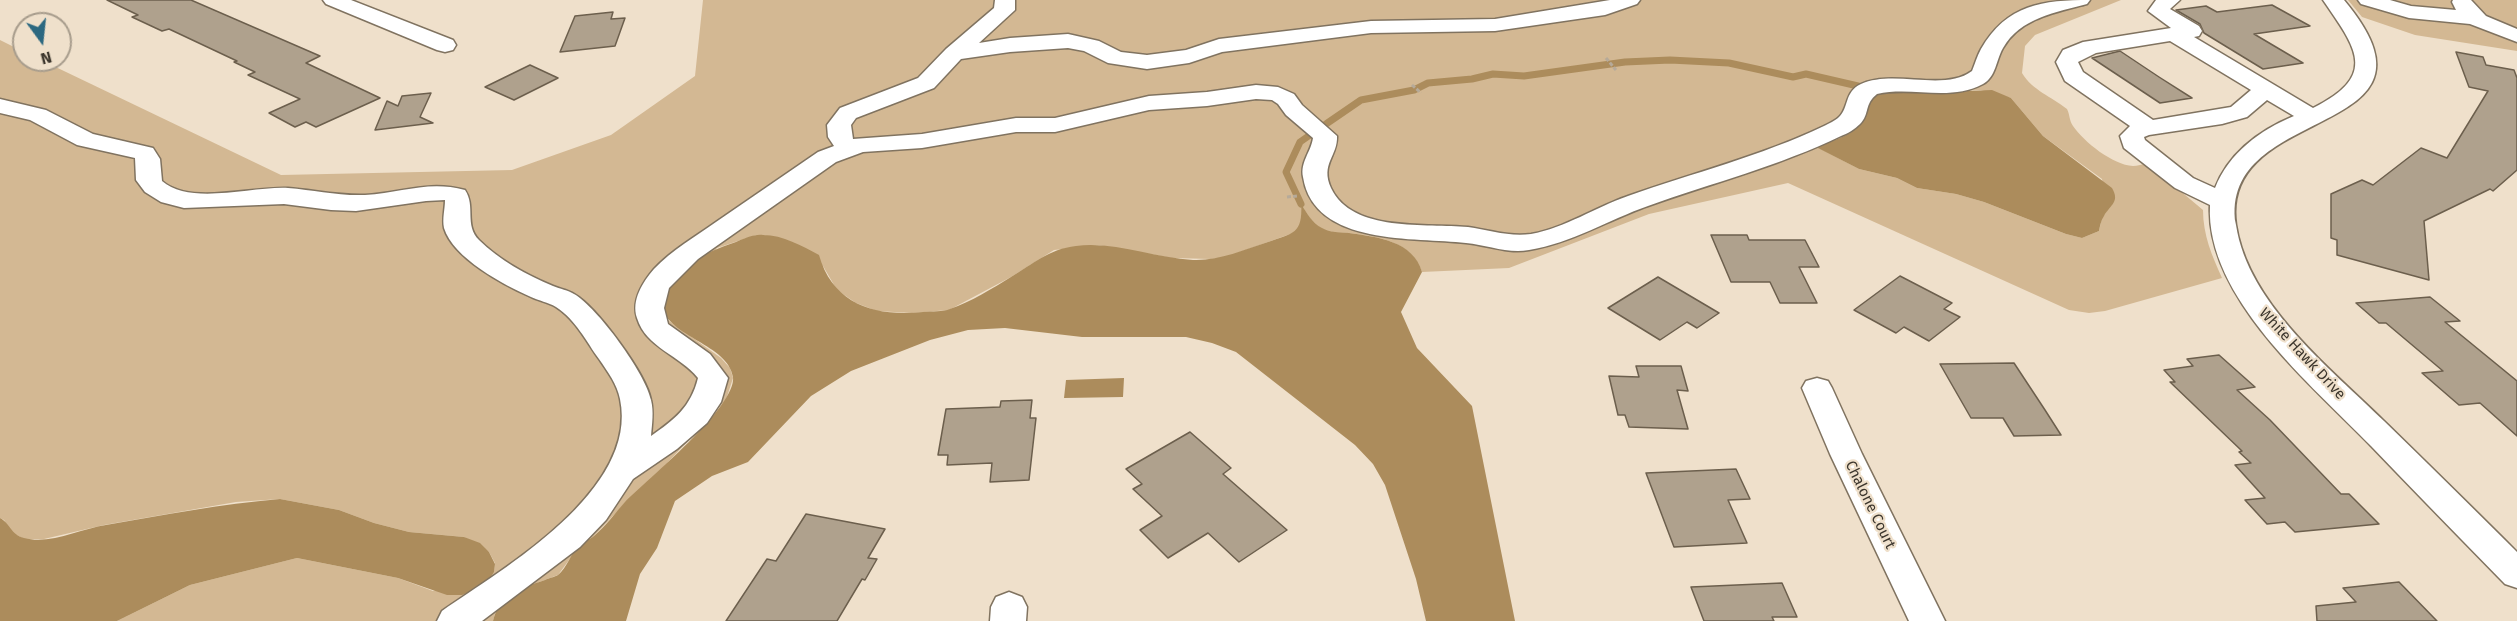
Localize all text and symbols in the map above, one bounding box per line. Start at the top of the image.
north arrow [12,12,72,72]
text: N [39,47,54,68]
street label: White Hawk Drive [2255,304,2349,404]
street label: Chalone Court [1841,458,1899,552]

